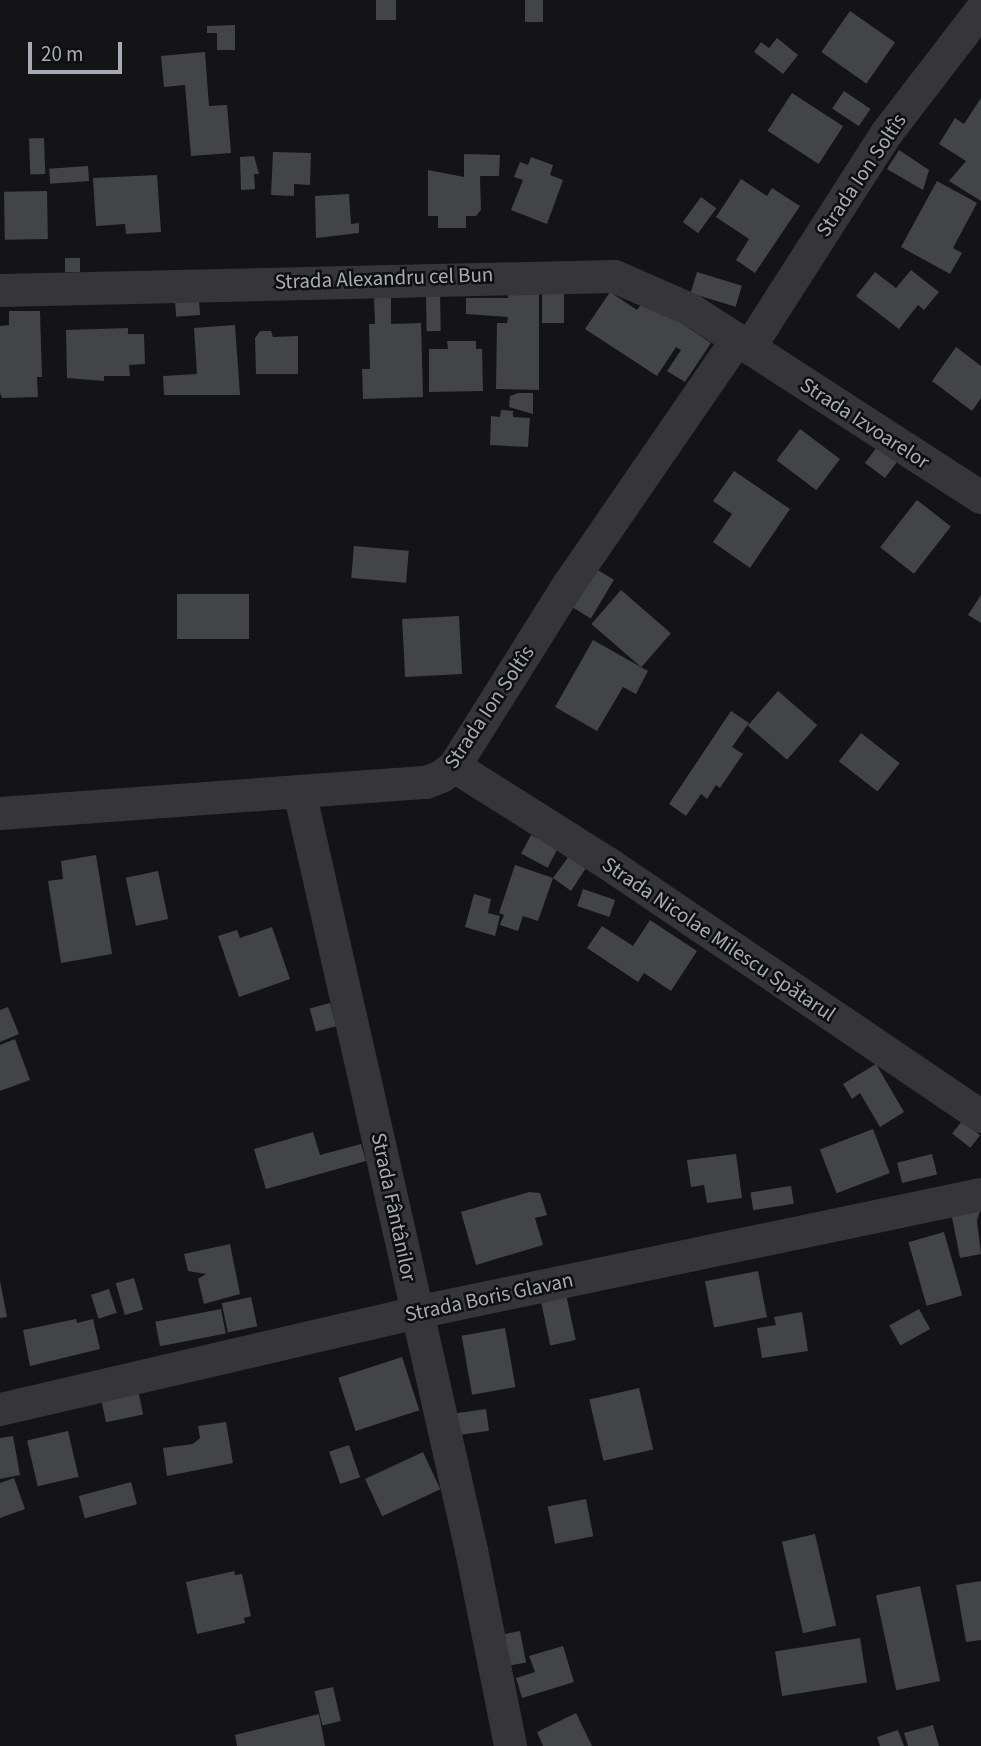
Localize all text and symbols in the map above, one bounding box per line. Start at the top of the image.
scale bar [32,28,126,72]
text: 20 m [41,39,83,69]
street label: Strada Ion Soltîs [811,109,911,241]
street label: Strada Alexandru cel Bun [274,262,494,294]
street label: Strada Izvoarelor [796,372,934,474]
street label: Strada Ion Soltîs [439,641,539,773]
street label: Strada Nicolae Milescu Spătarul [598,851,840,1027]
street label: Strada Fântânilor [366,1130,422,1284]
street label: Strada Boris Glavan [403,1267,575,1327]

